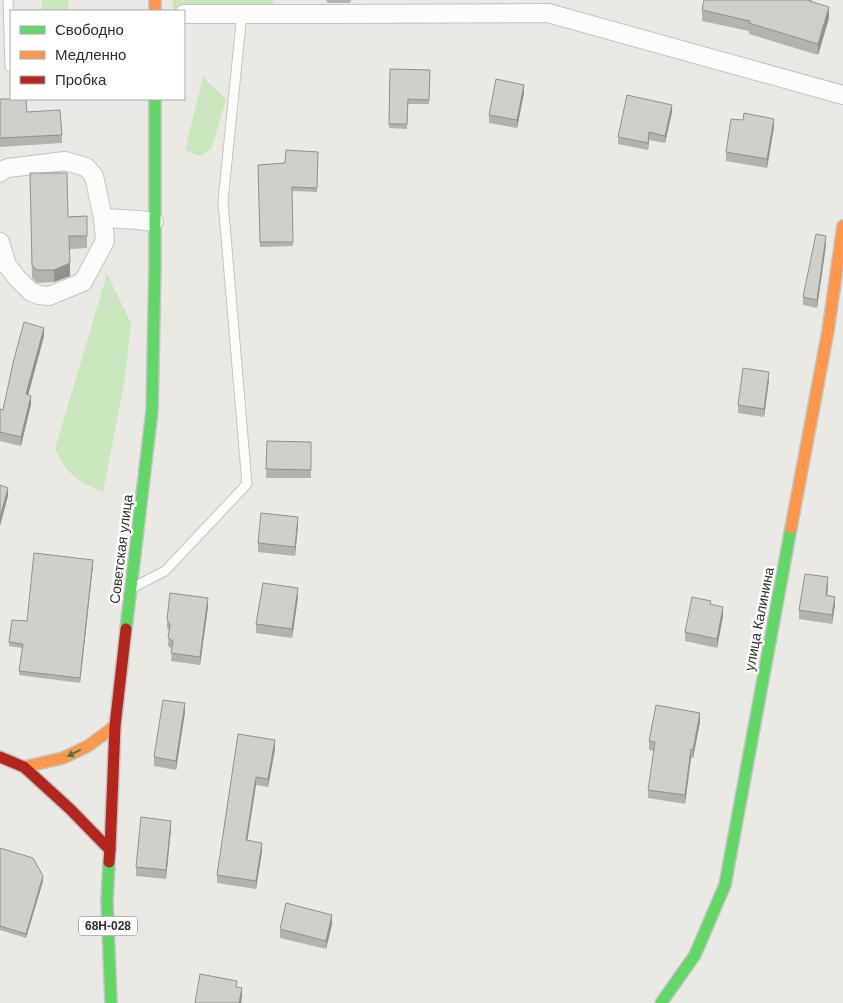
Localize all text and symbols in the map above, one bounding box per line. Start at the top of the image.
legend [10,10,185,100]
text: Свободно [55,21,124,38]
text: Медленно [55,46,126,63]
text: Пробка [55,71,107,88]
street label: Советская улица [106,493,136,605]
street label: улица Калинина [741,566,777,672]
one-way arrow [67,749,81,757]
road number: 68Н-028 [79,916,137,936]

